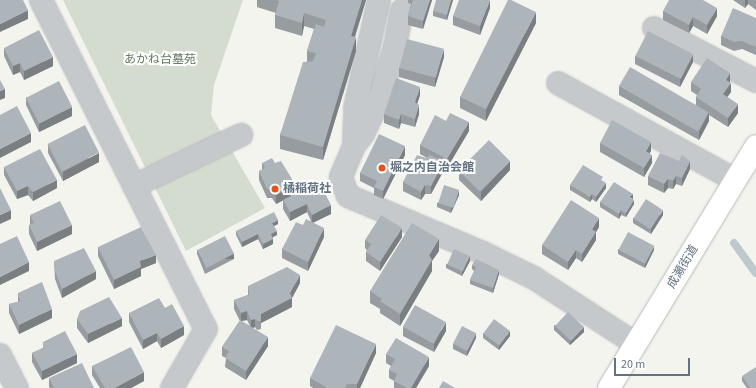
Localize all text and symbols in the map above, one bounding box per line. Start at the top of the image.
park label: あかね台墓苑 [124,53,196,67]
place label: 堀之内自治会館 [390,161,474,175]
marker: 堀之内自治会館 [377,163,387,173]
place label: 橘稲荷社 [283,182,331,196]
marker: 橘稲荷社 [270,184,280,194]
street label: 成瀬街道 [664,243,702,291]
scale bar [616,350,692,376]
text: 20 m [621,356,645,373]

